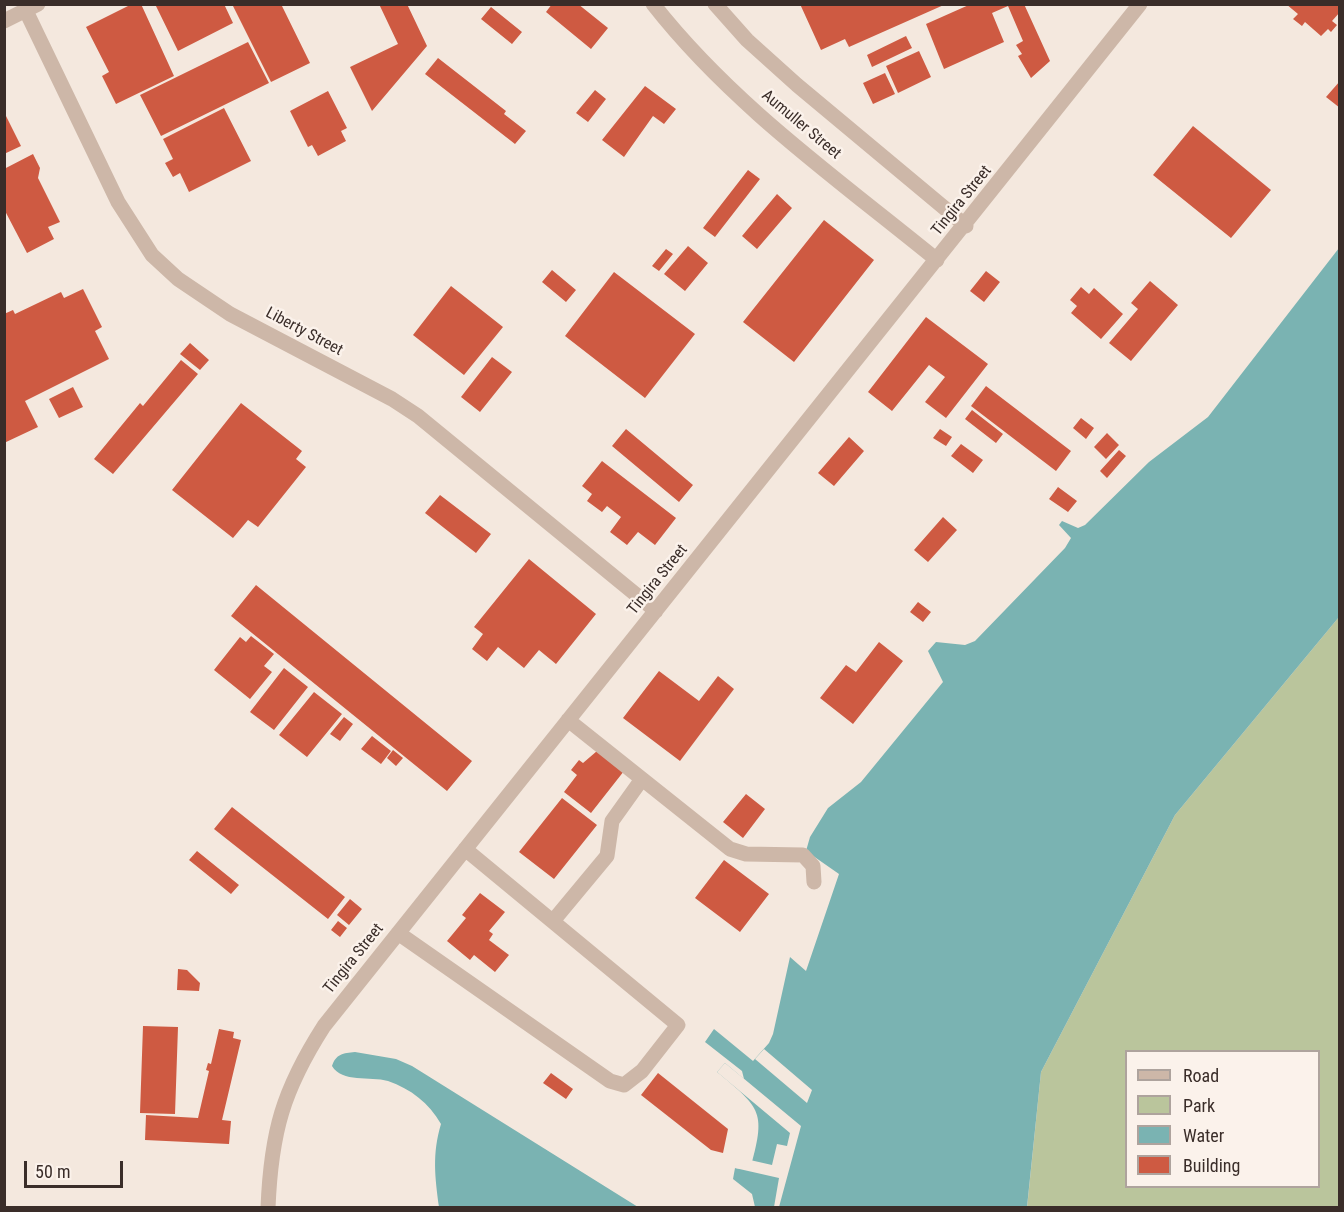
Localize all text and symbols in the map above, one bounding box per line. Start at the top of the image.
street label: Aumuller Street [757,86,845,164]
street label: Tingira Street [928,162,996,240]
street label: Liberty Street [262,304,346,360]
street label: Tingira Street [624,541,692,619]
street label: Tingira Street [320,920,388,998]
legend [1125,1050,1320,1188]
text: Road [1183,1065,1219,1086]
text: Park [1183,1095,1215,1116]
text: Water [1183,1125,1224,1146]
scale bar [27,1149,126,1187]
text: Building [1183,1155,1240,1176]
text: 50 m [35,1161,70,1182]

